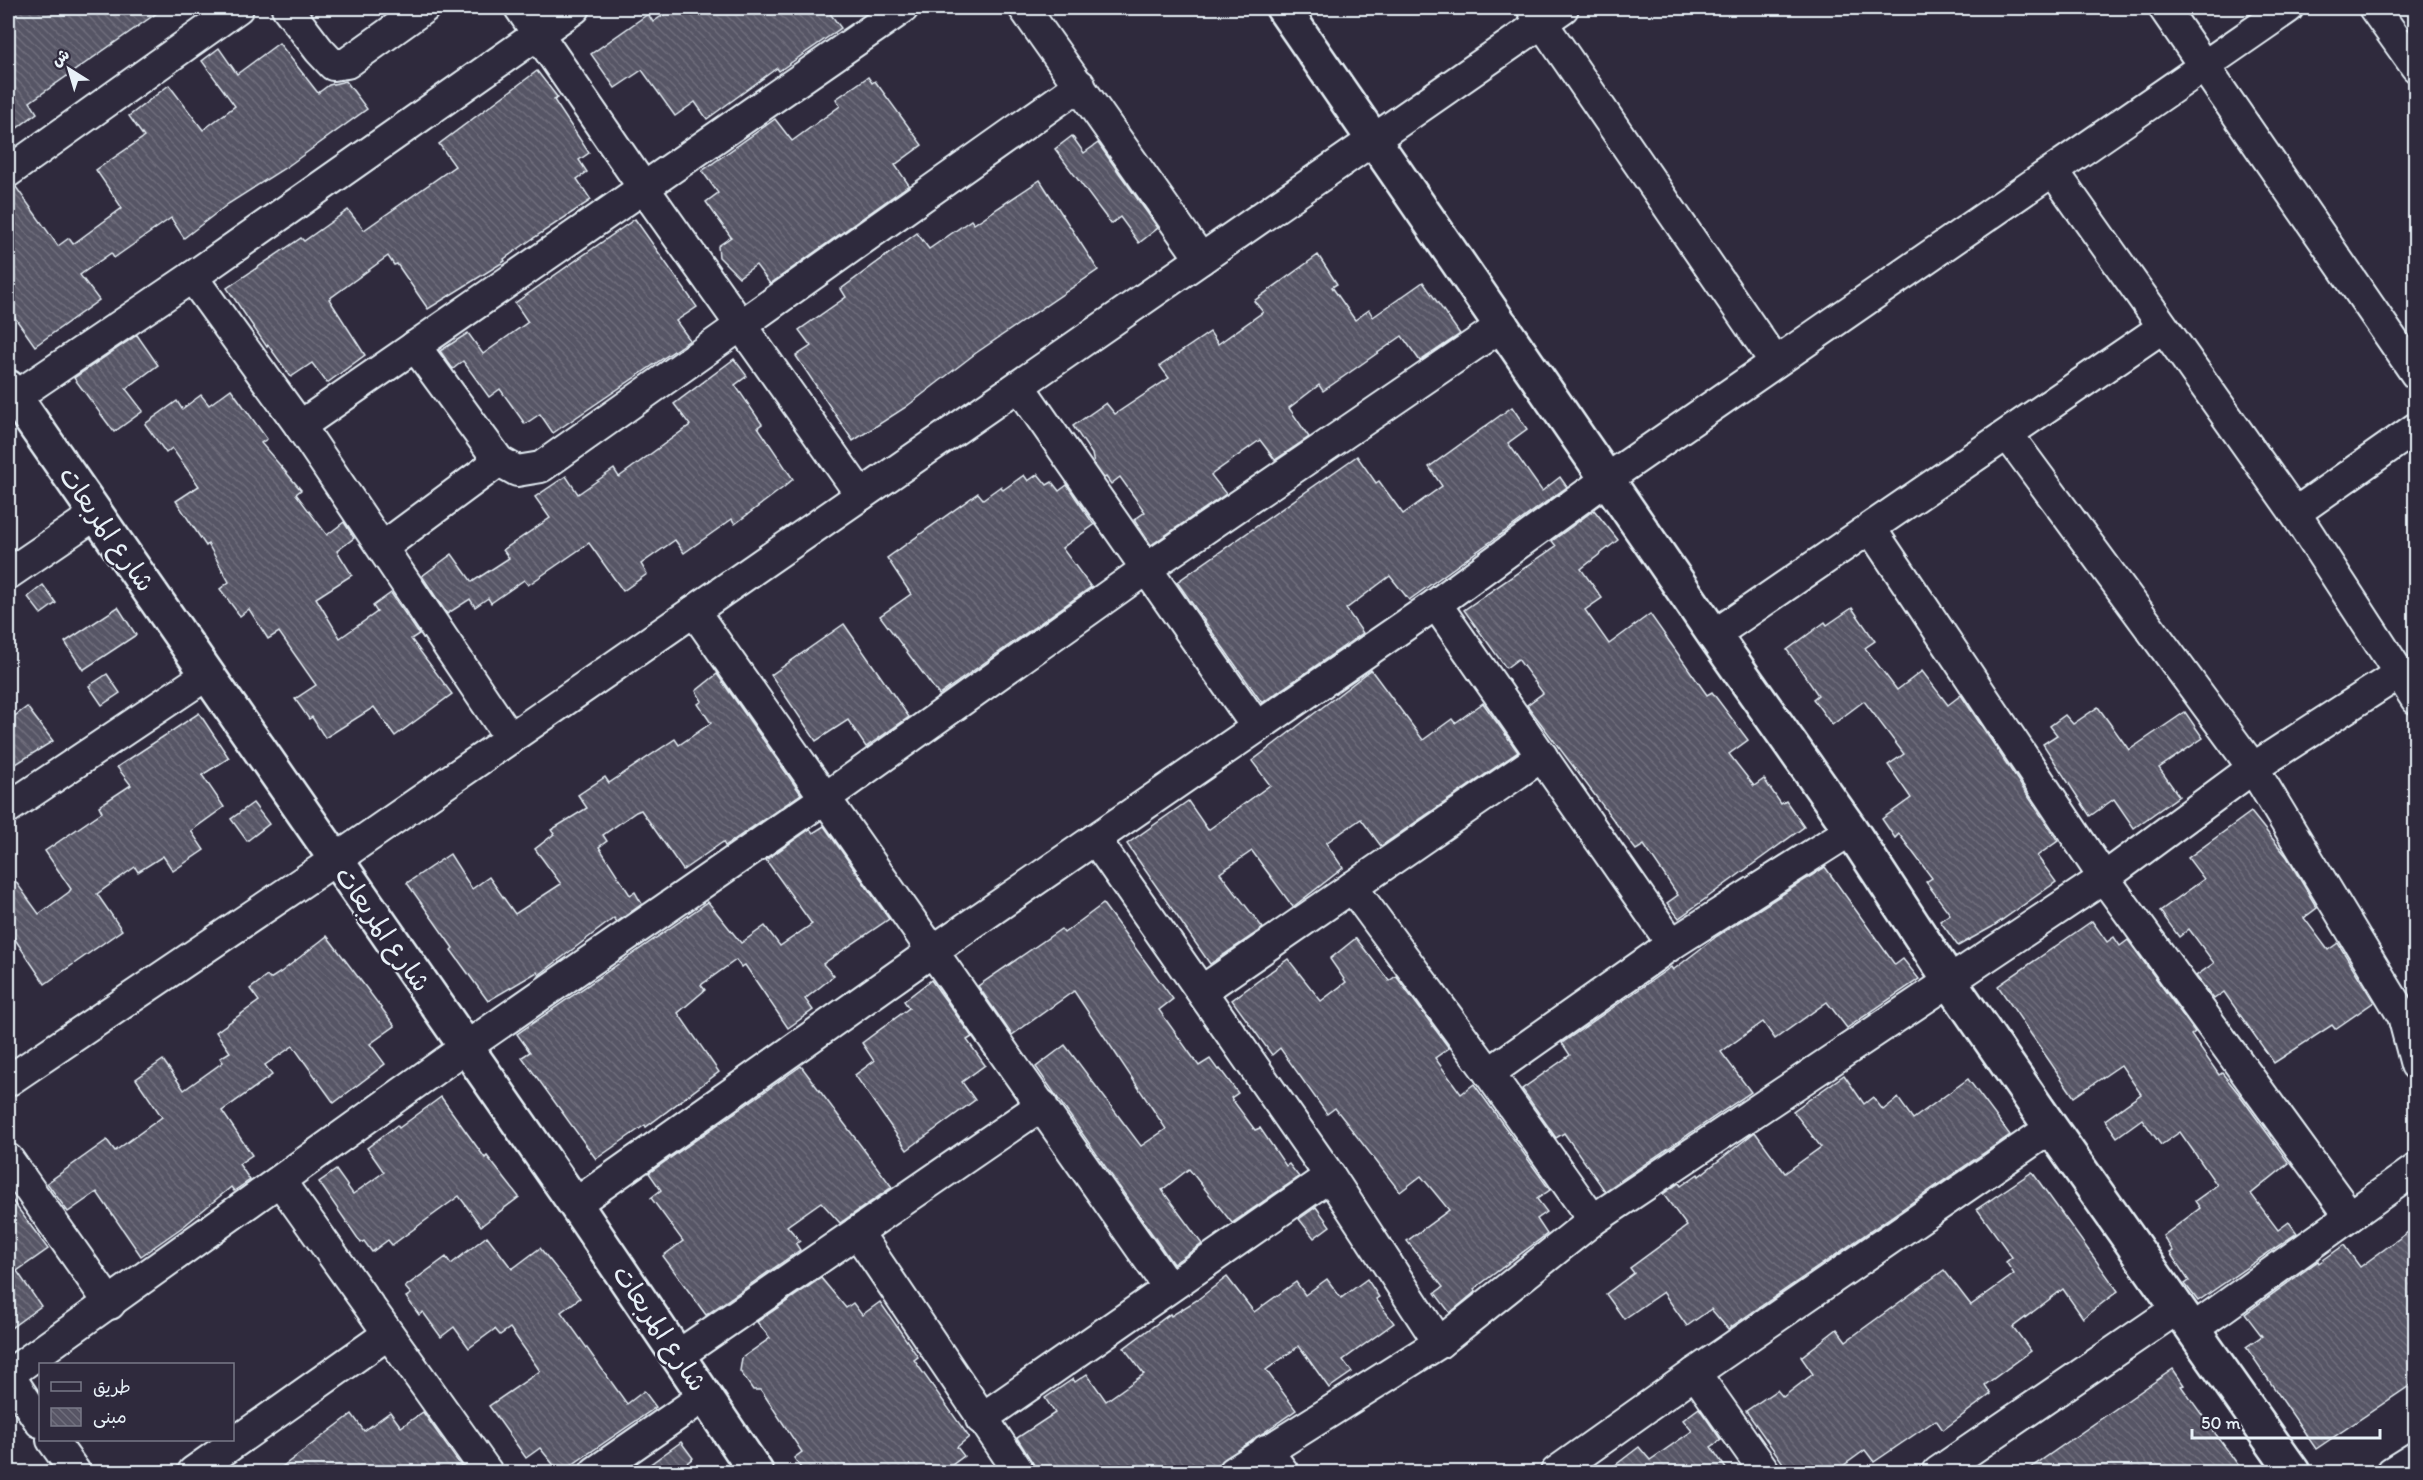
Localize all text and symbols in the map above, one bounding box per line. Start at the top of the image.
north arrow [39,39,99,99]
text: ش [48,45,73,70]
street label: شارع المربعات [51,460,162,599]
street label: شارع المربعات [327,860,438,999]
street label: شارع المربعات [604,1259,714,1398]
legend [39,1363,234,1441]
text: طريق [93,1376,131,1398]
scale bar [2192,1402,2380,1440]
text: مبنى [93,1406,127,1428]
text: 50 m [2201,1412,2241,1434]

